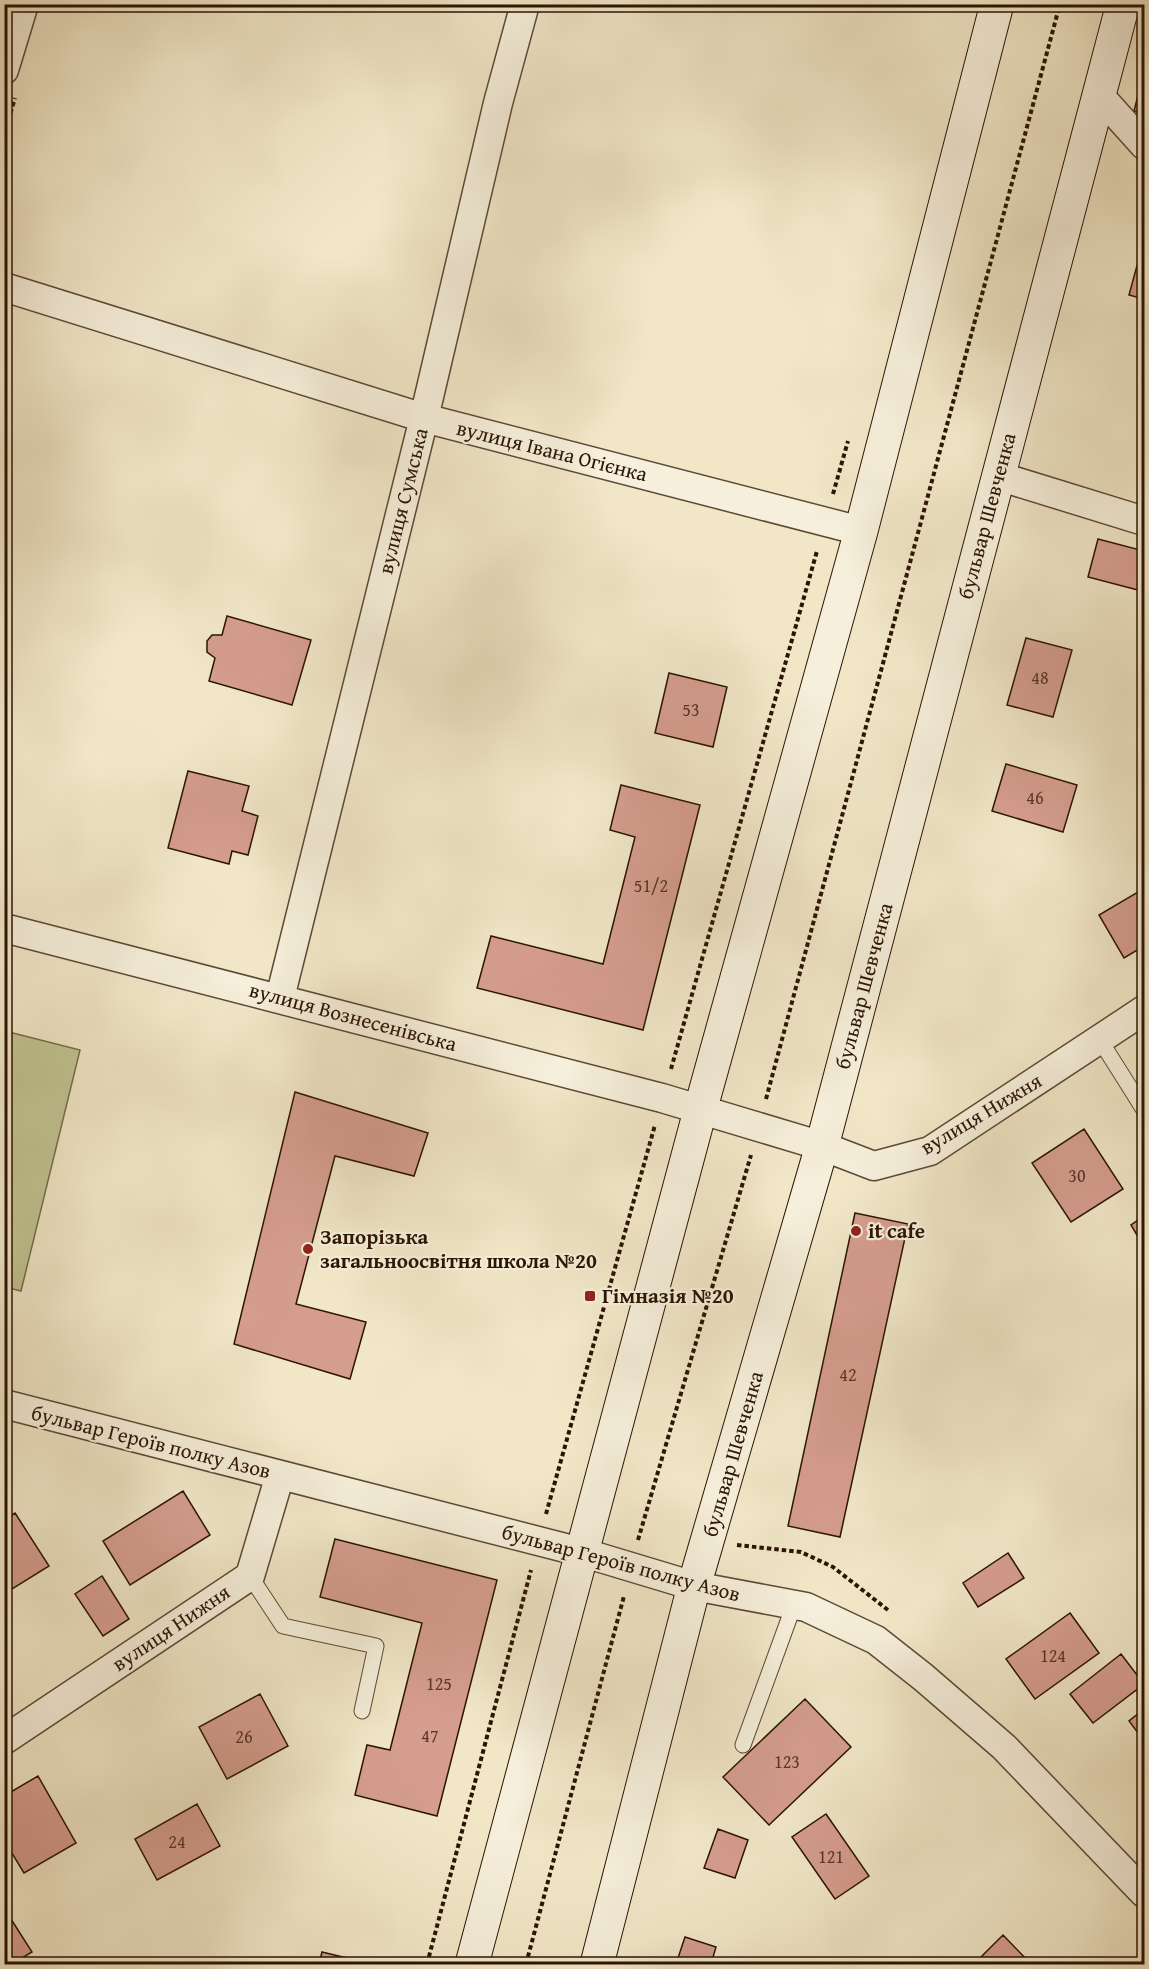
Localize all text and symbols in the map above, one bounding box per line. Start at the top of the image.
street label: вулиця Івана Огієнка [453,412,651,489]
street label: вулиця Сумська [369,425,436,577]
street label: бульвар Шевченка [949,429,1024,602]
house number: 48 [1031,664,1049,691]
house number: 53 [682,696,700,723]
house number: 46 [1026,784,1044,811]
house number: 51/2 [634,872,668,899]
street label: бульвар Шевченка [826,899,901,1072]
street label: вулиця Вознесенівська [246,974,460,1059]
street label: вулиця Нижня [914,1065,1048,1162]
house number: 30 [1068,1162,1086,1189]
place label: it cafe [868,1215,925,1246]
place label: Запорізька загальноосвітня школа №20 [320,1221,597,1276]
marker: it cafe [849,1224,863,1238]
marker: Запорізька загальноосвітня школа №20 [301,1242,315,1256]
place label: Гімназія №20 [602,1280,734,1311]
marker: Гімназія №20 [583,1289,597,1303]
house number: 42 [839,1361,857,1388]
street label: бульвар Шевченка [694,1367,771,1540]
street label: бульвар Героїв полку Азов [28,1397,274,1486]
street label: бульвар Героїв полку Азов [498,1516,744,1609]
street label: вулиця Нижня [105,1576,236,1679]
house number: 124 [1040,1642,1066,1669]
house number: 125 [426,1670,452,1697]
house number: 47 [421,1722,439,1749]
house number: 26 [235,1723,253,1750]
house number: 123 [774,1748,800,1775]
house number: 24 [168,1828,186,1855]
house number: 121 [818,1843,844,1870]

